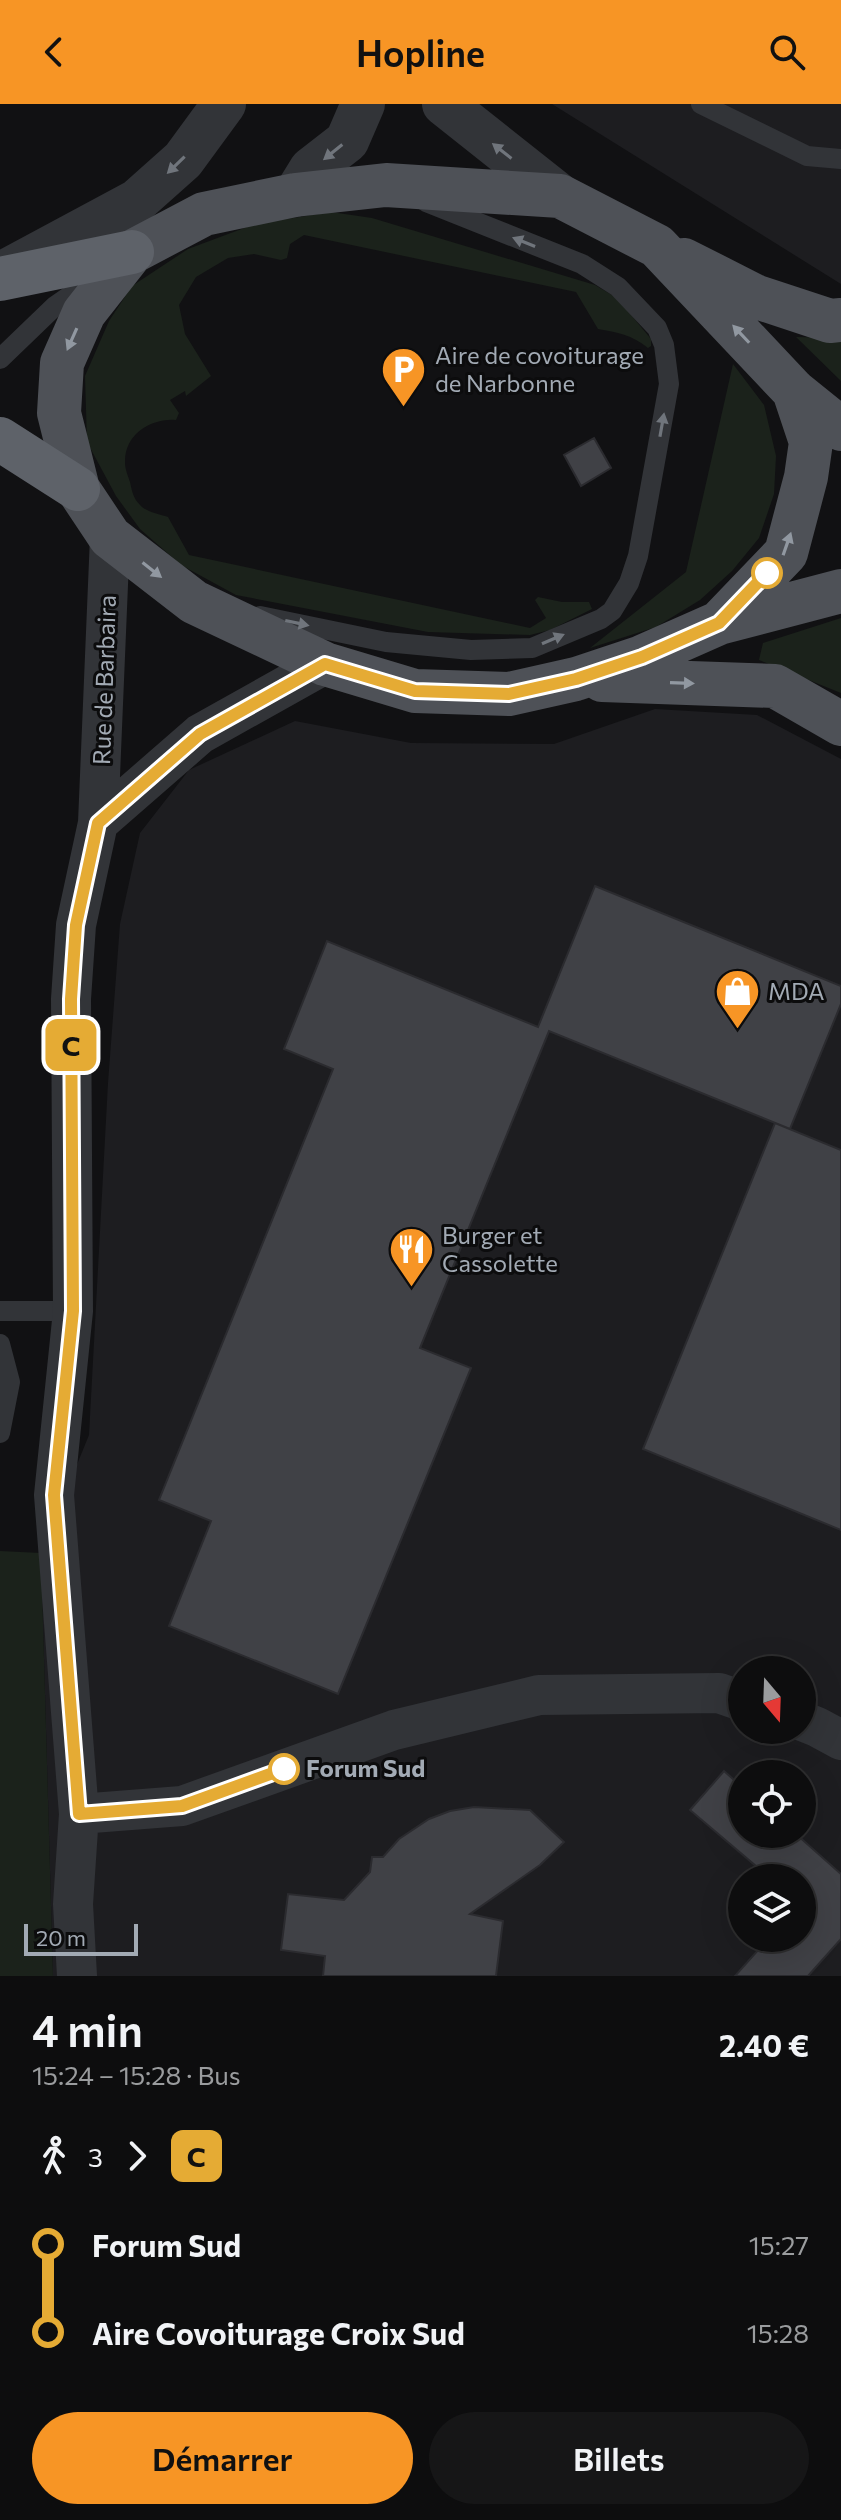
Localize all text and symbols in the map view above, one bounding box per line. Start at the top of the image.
icon: back [32,30,76,74]
text: Hopline [356,30,485,74]
icon: search [765,30,809,74]
one-way arrow [323,143,343,160]
one-way arrow [492,143,512,159]
one-way arrow [167,155,186,174]
one-way arrow [512,235,536,248]
one-way arrow [732,325,750,344]
one-way arrow [66,327,79,351]
place label: Aire de covoiturage de Narbonne [435,340,644,397]
parking icon: Aire de covoiturage de Narbonne [380,346,428,409]
one-way arrow [657,412,669,437]
one-way arrow [782,532,794,556]
unlabelled marker [752,558,782,588]
one-way arrow [142,561,162,577]
street label: Rue de Barbaira [86,594,121,765]
one-way arrow [285,617,310,630]
one-way arrow [541,633,565,646]
one-way arrow [670,676,695,689]
shop icon: MDA [713,968,761,1031]
place label: MDA [768,976,825,1005]
line badge: C [45,1019,97,1071]
text: C [61,1028,81,1062]
place label: Burger et Cassolette [442,1220,558,1277]
restaurant icon: Burger et Cassolette [387,1226,435,1289]
north arrow [728,1656,816,1744]
map controls [728,1656,816,1952]
place label: Forum Sud [306,1753,425,1782]
marker: Forum Sud [269,1754,299,1784]
button: locate [728,1760,816,1848]
button: layers [728,1864,816,1952]
scale bar [24,1920,138,1956]
text: 20 m [36,1924,86,1951]
text: 4 min [32,2002,143,2056]
text: 2.40 € [719,2026,809,2063]
text: 15:24 – 15:28 · Bus [32,2059,241,2090]
icon: walk [32,2134,76,2178]
icon: forward [115,2134,159,2178]
text: C [187,2139,206,2173]
text: 3 [88,2141,103,2172]
text: Forum Sud [92,2226,241,2263]
text: 15:27 [749,2229,809,2260]
text: Aire Covoiturage Croix Sud [92,2314,465,2351]
text: 15:28 [747,2317,809,2348]
button: Démarrer [32,2412,413,2504]
button: Billets [429,2412,809,2504]

